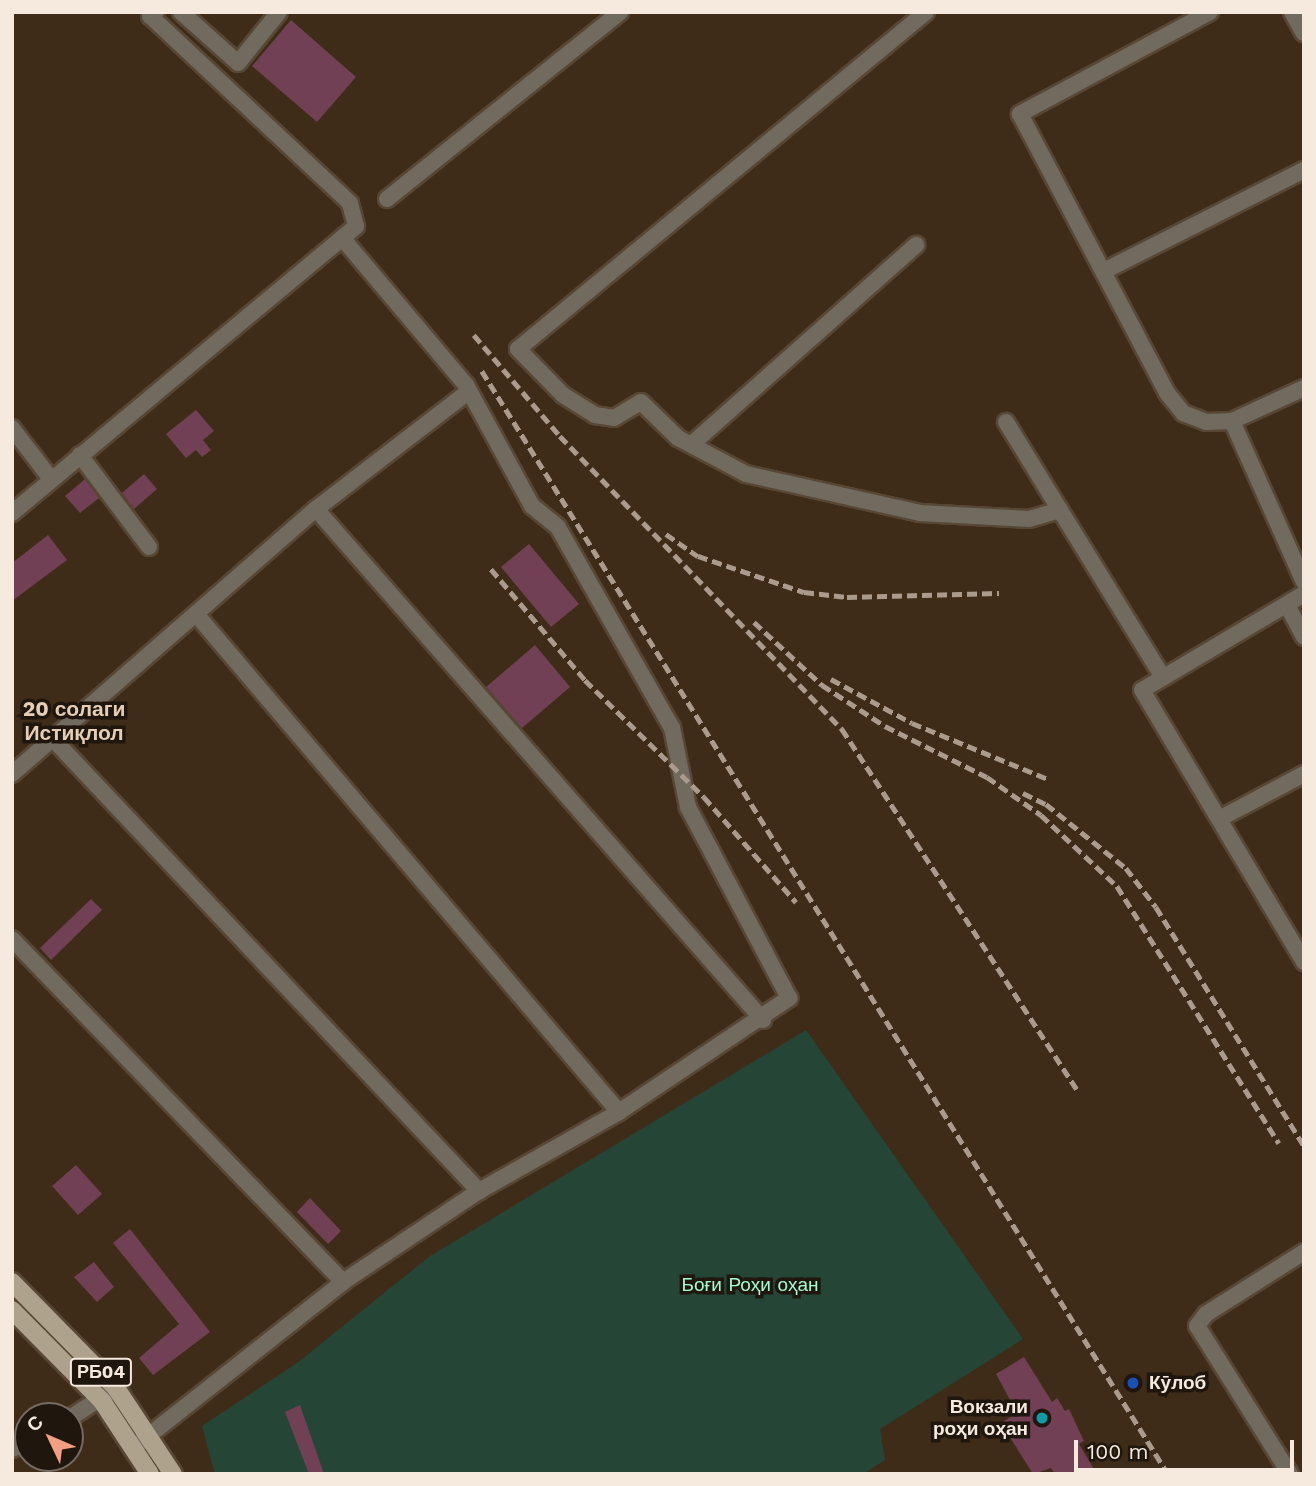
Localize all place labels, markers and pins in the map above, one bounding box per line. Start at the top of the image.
place label: Кӯлоб [1149,1372,1206,1394]
marker: Кӯлоб [1123,1373,1143,1393]
place label: Вокзали роҳи оҳан [933,1396,1028,1440]
marker: Вокзали роҳи оҳан [1034,1410,1050,1426]

